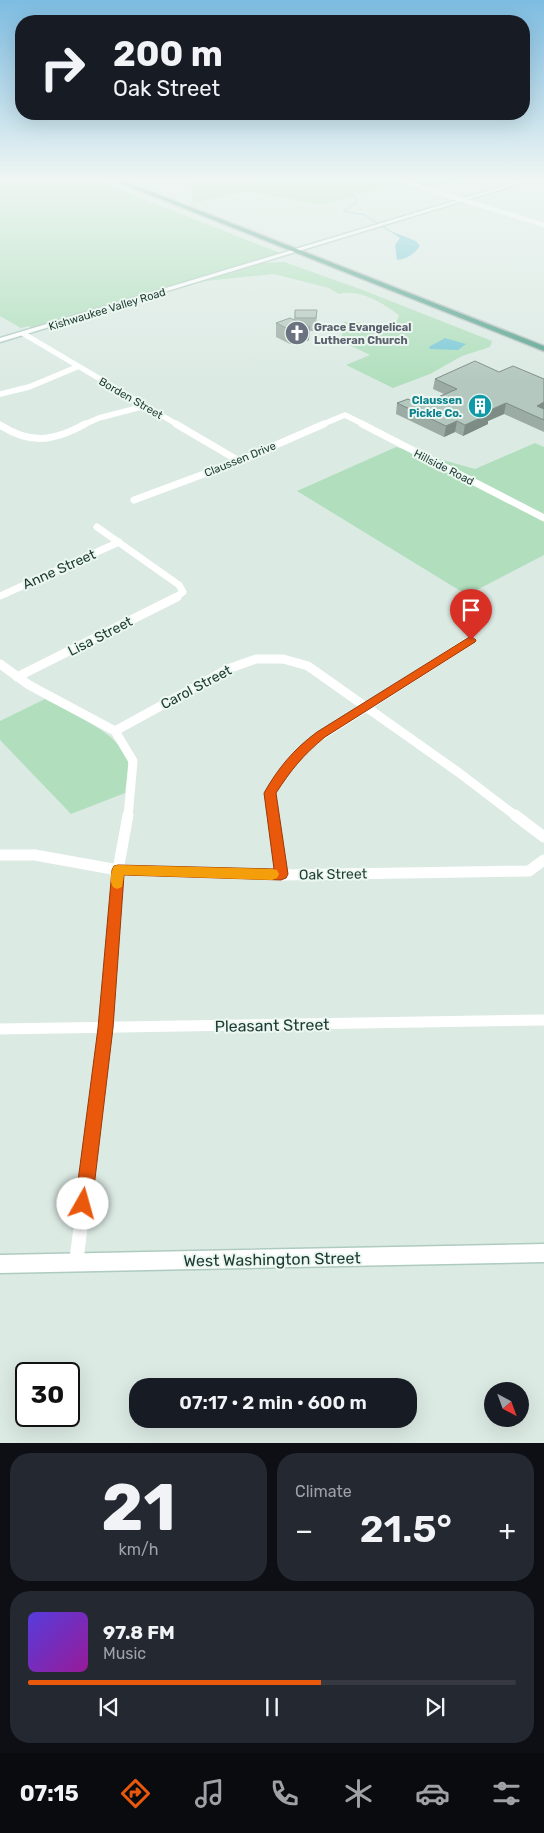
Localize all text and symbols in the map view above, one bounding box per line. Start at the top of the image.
text: 200 m [113,33,223,75]
icon: right [30,35,95,100]
text: Oak Street [113,75,220,102]
street label: Kishwaukee Valley Road [47,286,167,333]
church icon: Grace Evangelical Lutheran Church [284,320,310,346]
place label: Grace Evangelical Lutheran Church [314,321,411,347]
street label: Borden Street [96,375,166,422]
building icon: Claussen Pickle Co. [467,393,493,419]
place label: Claussen Pickle Co. [409,394,462,420]
street label: Claussen Drive [203,439,278,480]
street label: Hillside Road [412,447,476,488]
street label: Anne Street [20,546,99,593]
pin [450,589,492,640]
icon: arrive [457,596,485,624]
street label: Lisa Street [65,613,136,660]
street label: Carol Street [158,661,235,713]
street label: Oak Street [299,865,368,884]
street label: Pleasant Street [214,1015,330,1036]
position arrow [56,1177,108,1229]
street label: West Washington Street [183,1248,361,1271]
speed limit sign: 30 [15,1362,80,1427]
north arrow [484,1382,529,1428]
map controls [484,1382,529,1427]
text: 07:17 · 2 min · 600 m [179,1391,367,1414]
text: 21 [101,1469,176,1546]
text: Climate [295,1482,352,1501]
text: 21.5° [360,1506,452,1552]
text: − [295,1514,313,1547]
text: + [499,1514,516,1547]
text: km/h [119,1540,158,1559]
text: 97.8 FM [103,1621,175,1644]
text: Music [103,1644,146,1663]
icon: previous [95,1693,123,1721]
icon: pause [258,1693,286,1721]
icon: next [421,1693,449,1721]
icon: directions [118,1776,153,1811]
icon: music [192,1776,227,1811]
icon: phone [267,1776,302,1811]
icon: climate [341,1776,376,1811]
icon: car [415,1776,450,1811]
icon: filters [489,1776,524,1811]
text: 07:15 [20,1780,79,1807]

